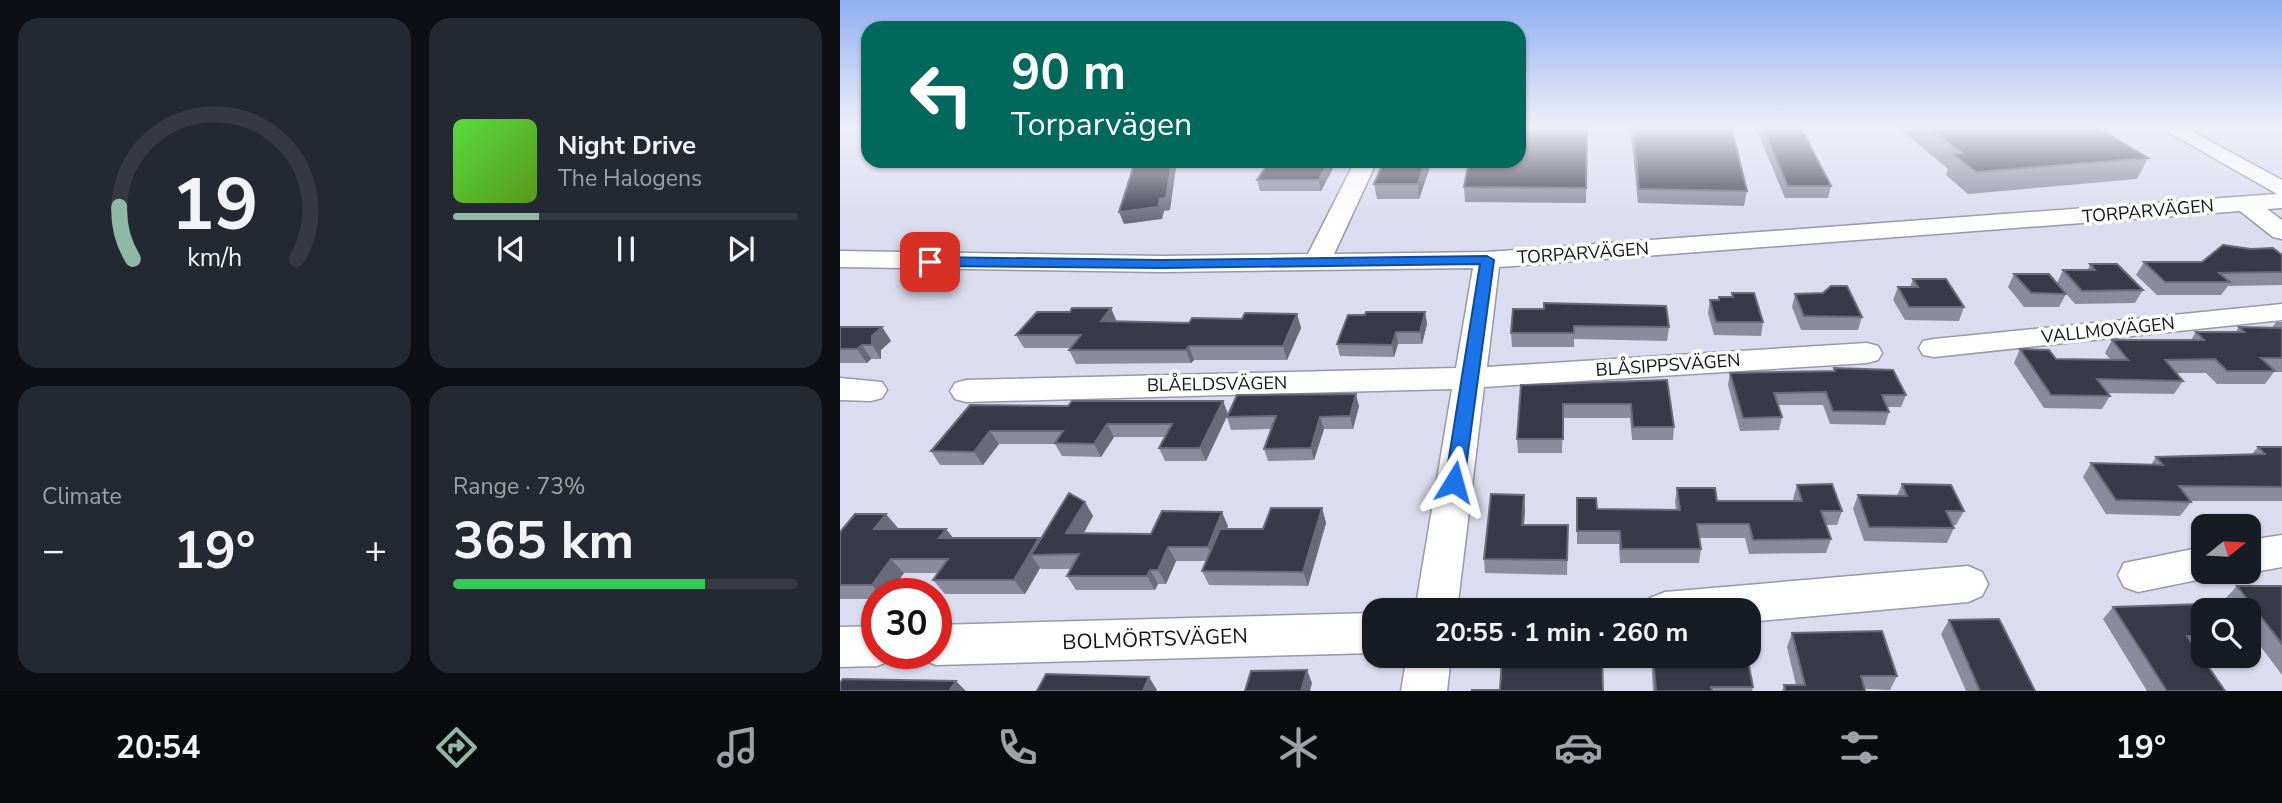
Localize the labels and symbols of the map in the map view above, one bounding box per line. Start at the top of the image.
street label: TORPARVÄGEN [2081,193,2215,229]
pin [900,232,960,292]
street label: TORPARVÄGEN [1516,236,1650,270]
street label: VALLMOVÄGEN [2039,311,2176,349]
street label: BLÅSIPPSVÄGEN [1595,348,1741,382]
street label: BLÅELDSVÄGEN [1147,371,1287,397]
position arrow [1417,445,1491,519]
north arrow [2191,514,2261,584]
speed limit sign: 30 [861,578,952,669]
street label: BOLMÖRTSVÄGEN [1062,622,1248,656]

